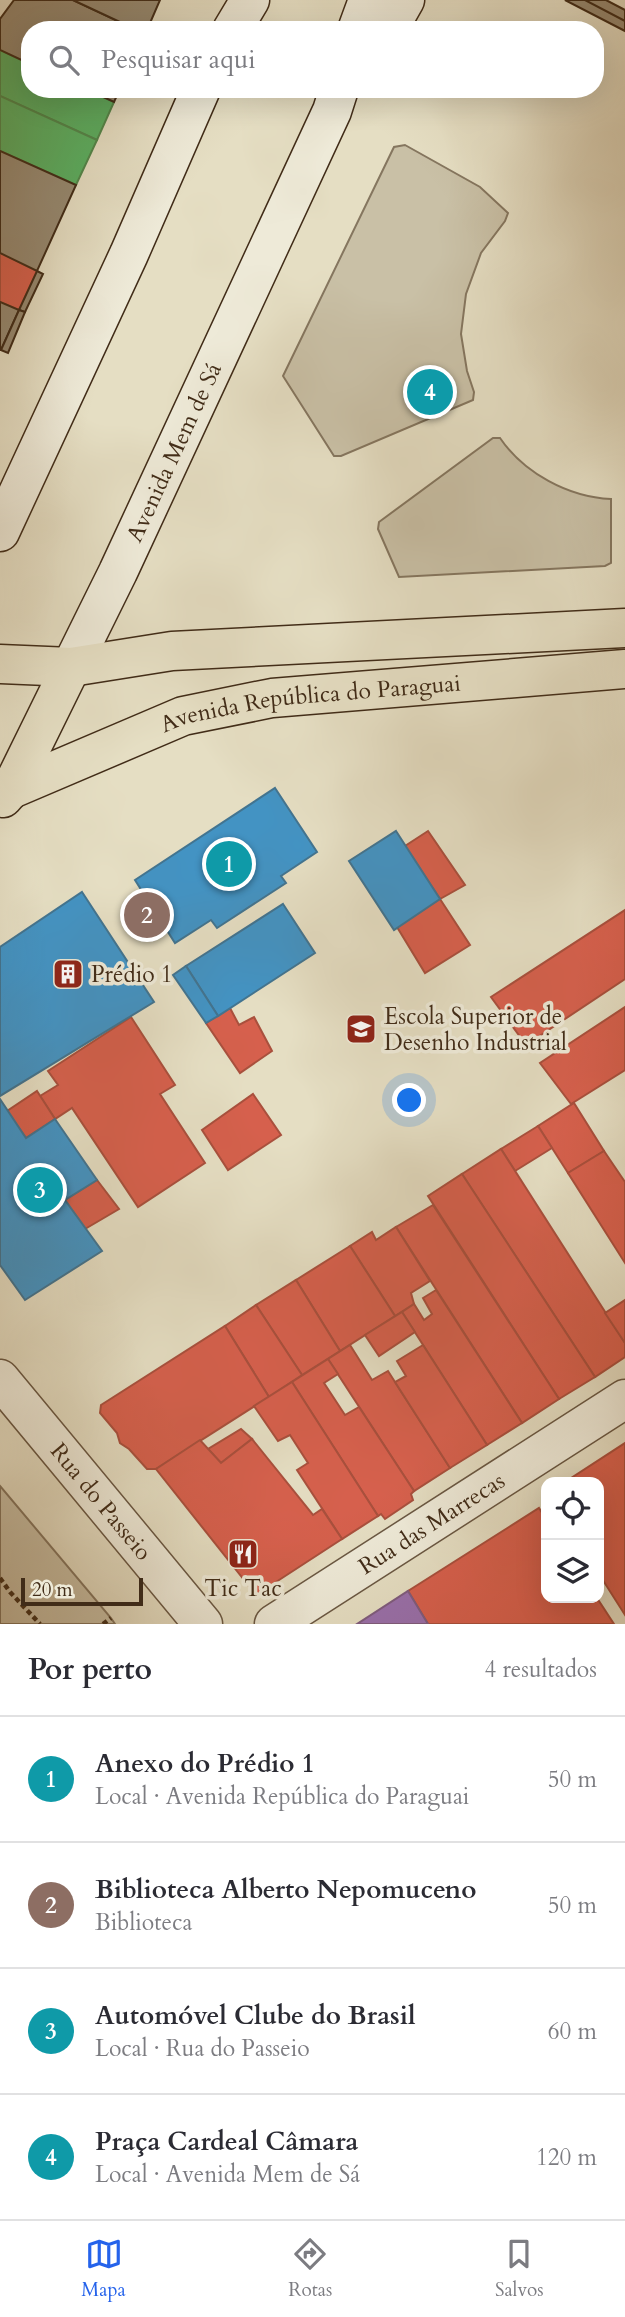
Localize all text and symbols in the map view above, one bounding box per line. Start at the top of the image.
search box [21,21,604,98]
icon: search [45,41,83,79]
text: Pesquisar aqui [101,42,256,77]
street label: Avenida Mem de Sá [119,357,229,547]
pin: 4 [407,366,453,418]
street label: Avenida República do Paraguai [155,667,462,740]
pin: 1 [206,838,252,890]
pin: 2 [124,889,170,941]
building icon: Prédio 1 [51,957,85,991]
place label: Prédio 1 [91,959,173,990]
place label: Escola Superior de Desenho Industrial [384,1001,567,1058]
school or university icon: Escola Superior de Desenho Industrial [344,1012,378,1046]
your location [392,1083,426,1117]
pin: 3 [17,1164,63,1216]
street label: Rua do Passeio [44,1436,159,1567]
street label: Rua das Marrecas [352,1465,510,1581]
map controls [541,1477,604,1603]
button: locate [541,1477,604,1540]
restaurant icon: Tic Tac [226,1537,260,1571]
button: layers [541,1540,604,1603]
place label: Tic Tac [204,1573,282,1604]
scale bar [21,1575,144,1607]
text: 20 m [32,1577,73,1603]
text: Por perto [28,1649,152,1690]
text: 4 resultados [484,1654,597,1685]
text: Anexo do Prédio 1 [95,1746,315,1781]
text: 1 [45,1764,57,1795]
text: 50 m [548,1764,597,1795]
text: Local · Avenida República do Paraguai [95,1781,469,1812]
text: Biblioteca Alberto Nepomuceno [95,1872,476,1907]
text: 2 [45,1890,57,1921]
text: 50 m [548,1890,597,1921]
text: Biblioteca [95,1907,192,1938]
text: Automóvel Clube do Brasil [95,1998,416,2033]
text: 3 [45,2016,57,2047]
text: 60 m [548,2016,597,2047]
text: Local · Rua do Passeio [95,2033,310,2064]
text: Praça Cardeal Câmara [95,2124,359,2159]
text: 4 [45,2142,57,2173]
text: 120 m [536,2142,597,2173]
text: Local · Avenida Mem de Sá [95,2159,360,2190]
tab: Mapa [81,2235,126,2303]
tab: Rotas [288,2235,332,2303]
tab: Salvos [495,2235,544,2303]

